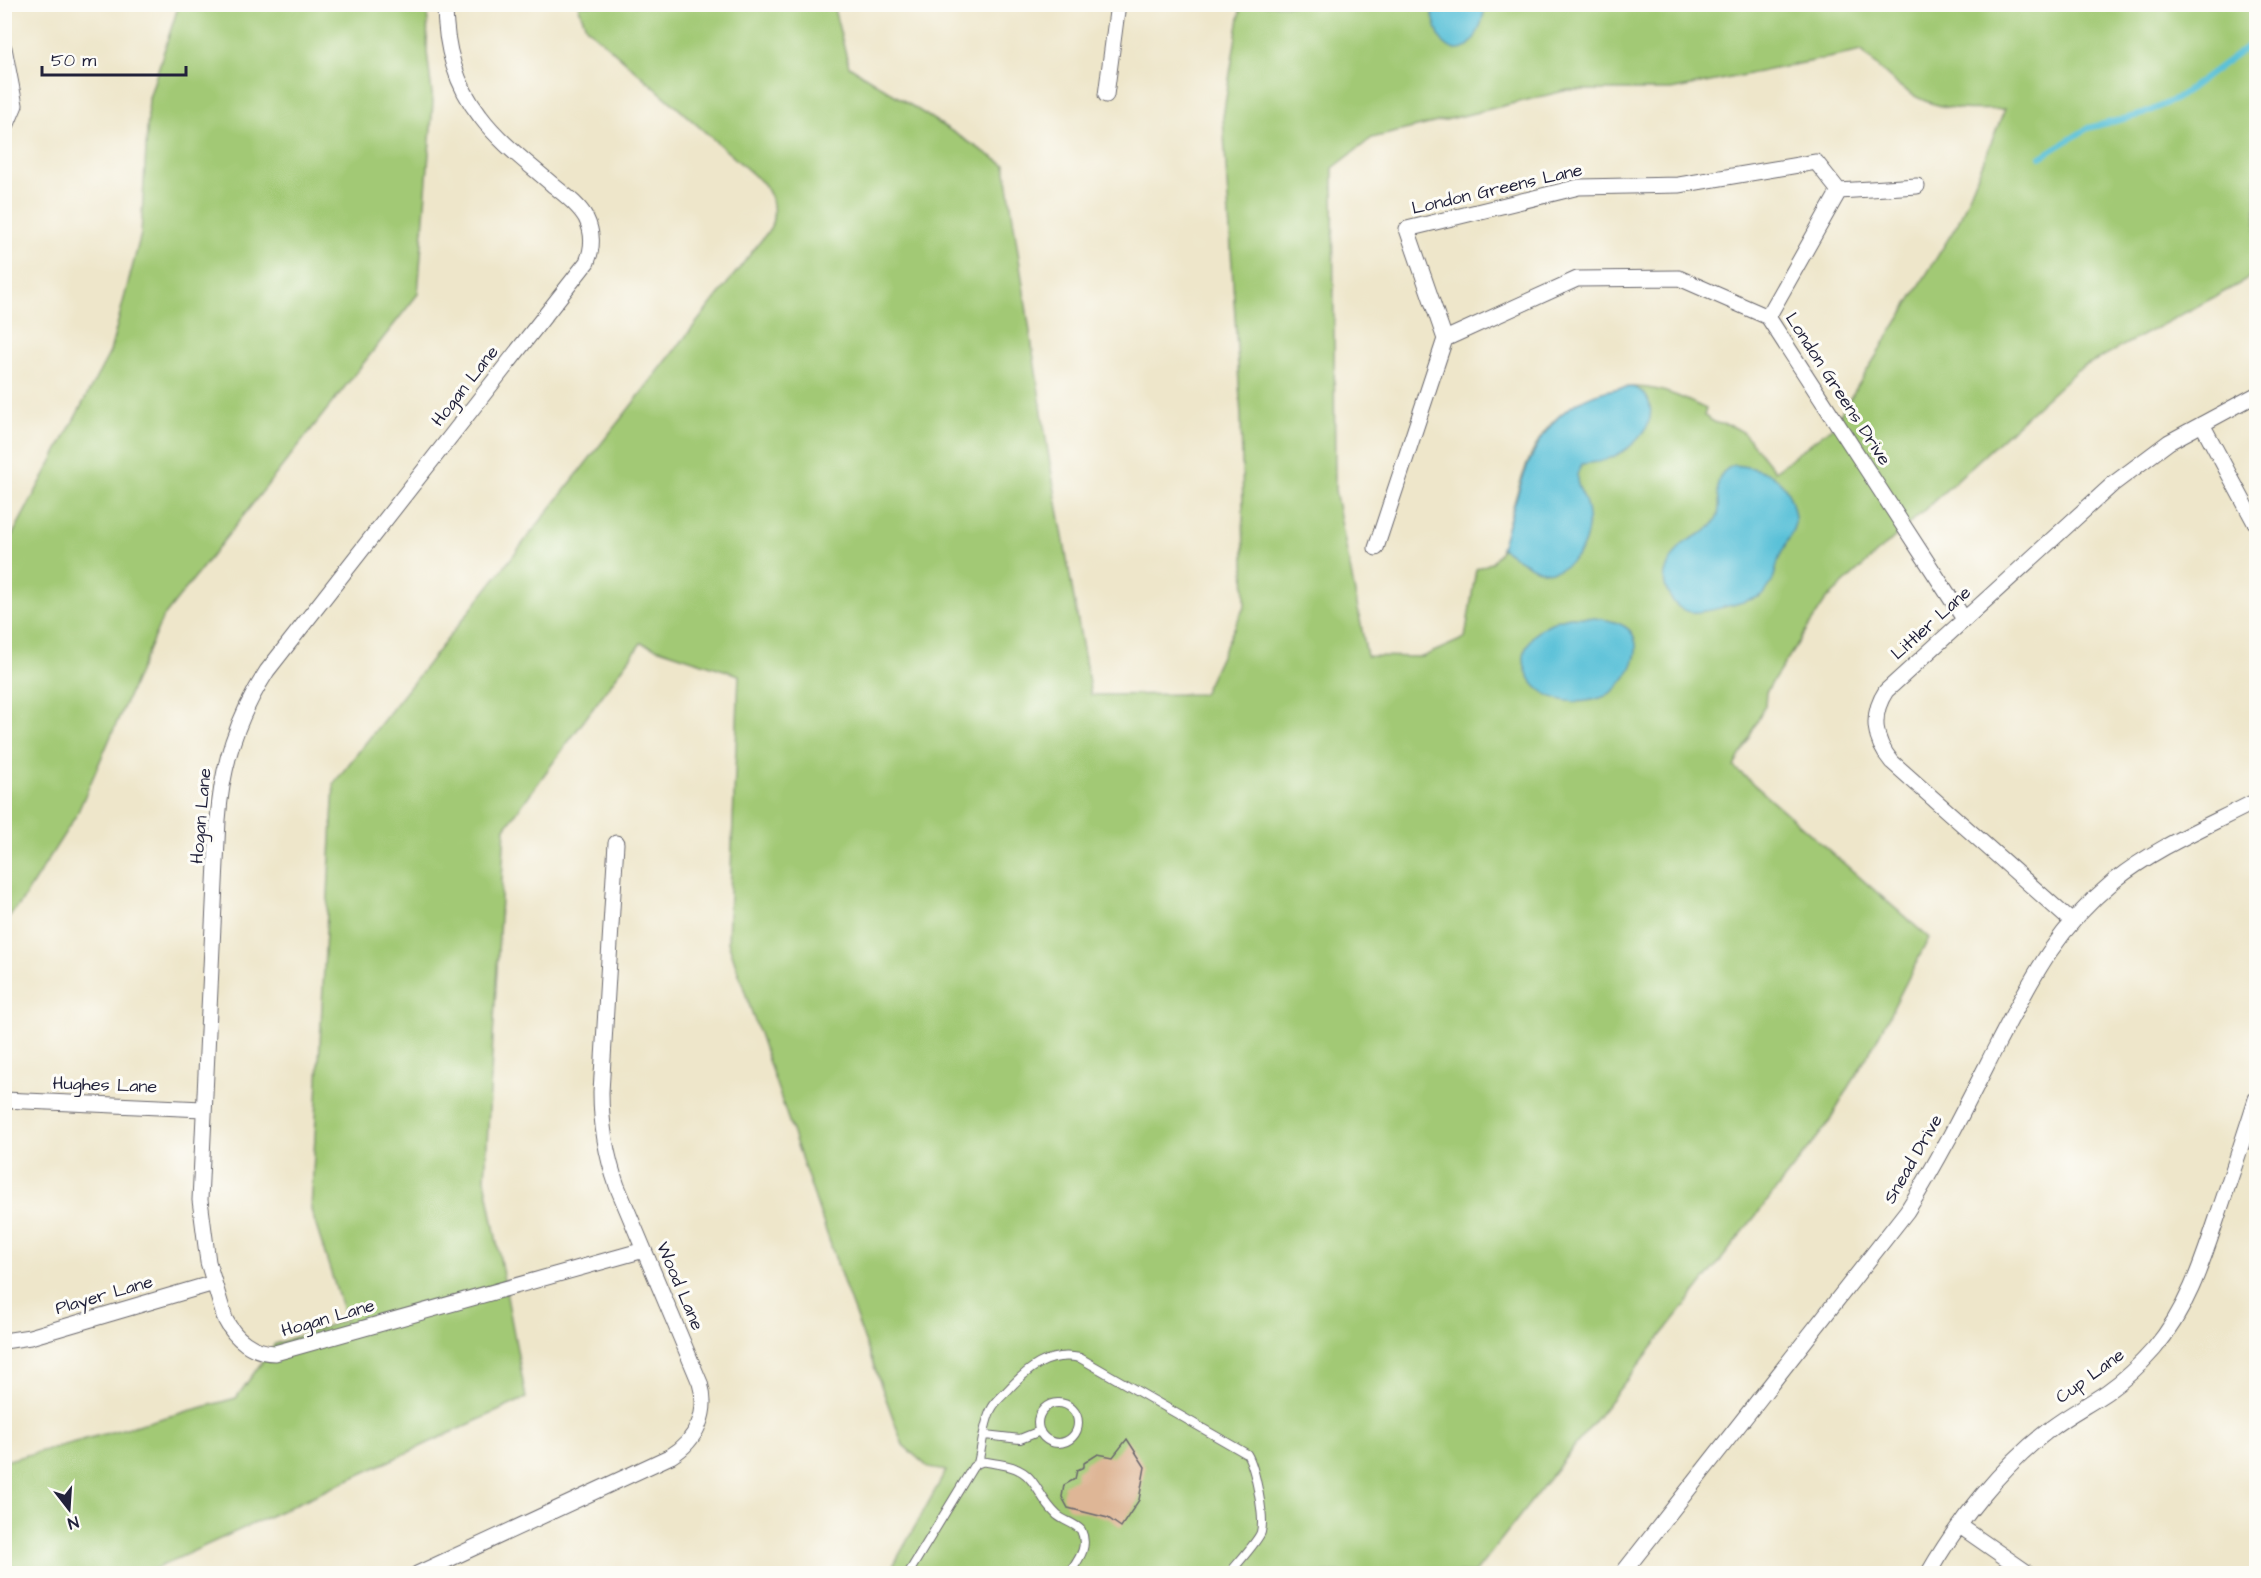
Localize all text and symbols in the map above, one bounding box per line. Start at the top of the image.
scale bar [42,39,186,77]
text: 50 m [51,48,96,73]
street label: London Greens Lane [1409,157,1585,221]
street label: London Greens Drive [1779,308,1897,471]
street label: Hogan Lane [426,340,505,432]
street label: Littler Lane [1886,580,1977,666]
street label: Hogan Lane [184,767,219,865]
street label: Hughes Lane [52,1071,158,1100]
street label: Snead Drive [1877,1110,1949,1208]
street label: Wood Lane [650,1238,710,1334]
street label: Player Lane [52,1269,156,1322]
street label: Hogan Lane [278,1293,378,1344]
street label: Cup Lane [2051,1342,2130,1409]
north arrow [39,1479,99,1539]
text: N [65,1510,81,1534]

